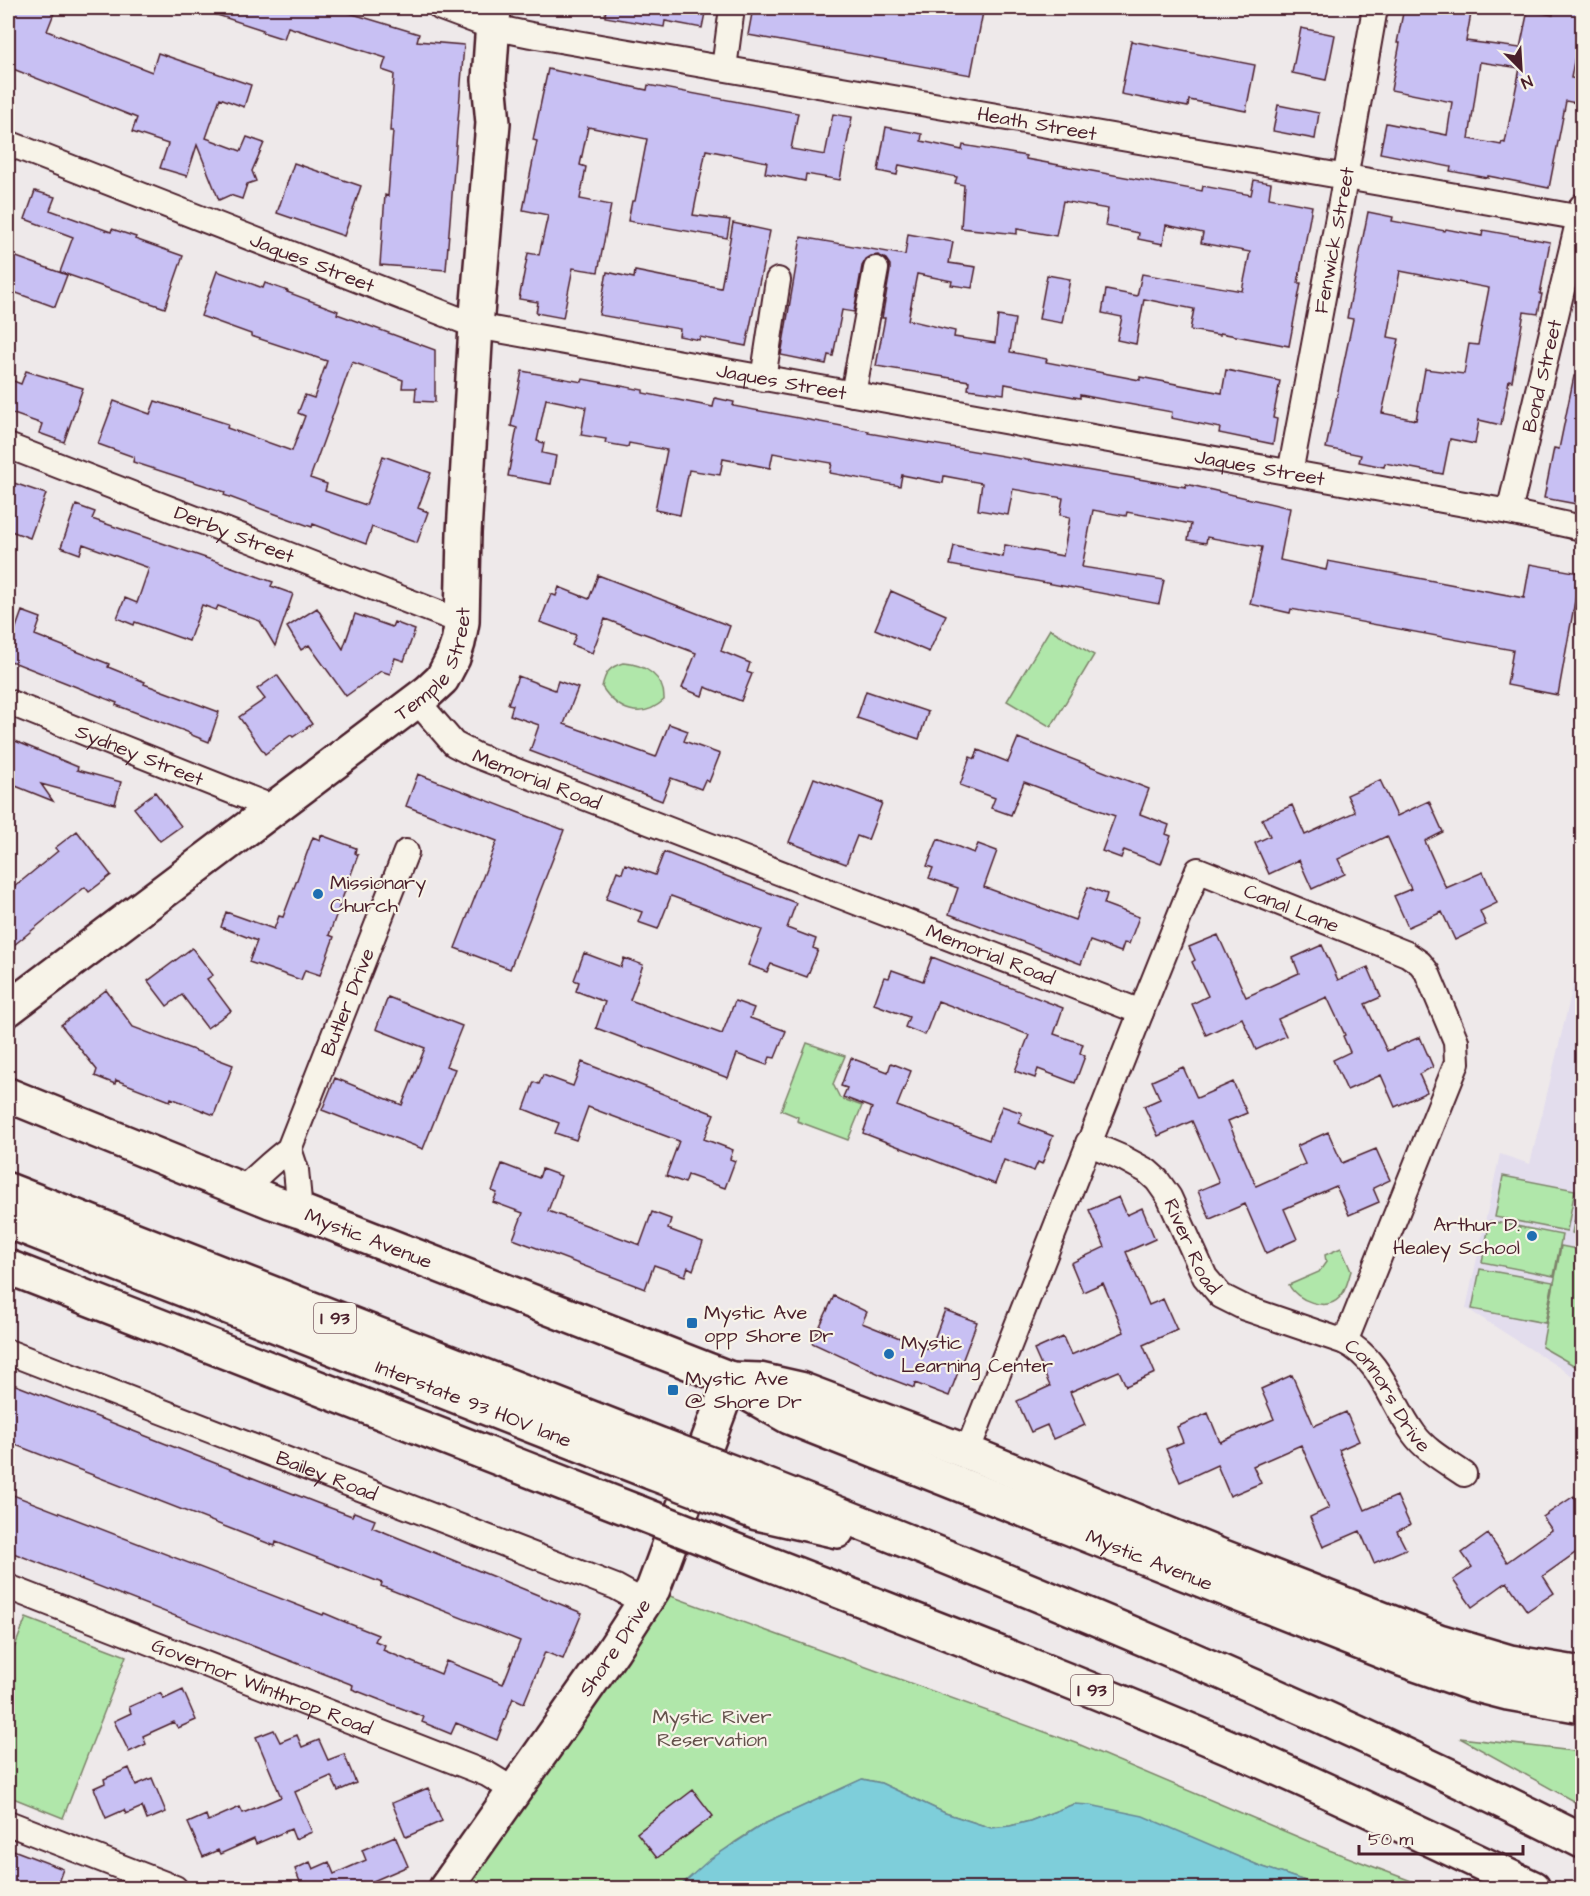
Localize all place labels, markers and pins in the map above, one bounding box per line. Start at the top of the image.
place label: Missionary Church [330,869,426,920]
marker: Missionary Church [311,887,325,901]
place label: Arthur D. Healey School [1393,1211,1520,1263]
marker: Arthur D. Healey School [1525,1229,1539,1243]
place label: Mystic Ave opp Shore Dr [704,1299,833,1350]
marker: Mystic Ave opp Shore Dr [685,1316,699,1330]
place label: Mystic Learning Center [901,1329,1053,1381]
marker: Mystic Learning Center [882,1347,896,1361]
place label: Mystic Ave @ Shore Dr [685,1365,802,1416]
marker: Mystic Ave @ Shore Dr [666,1383,680,1397]

